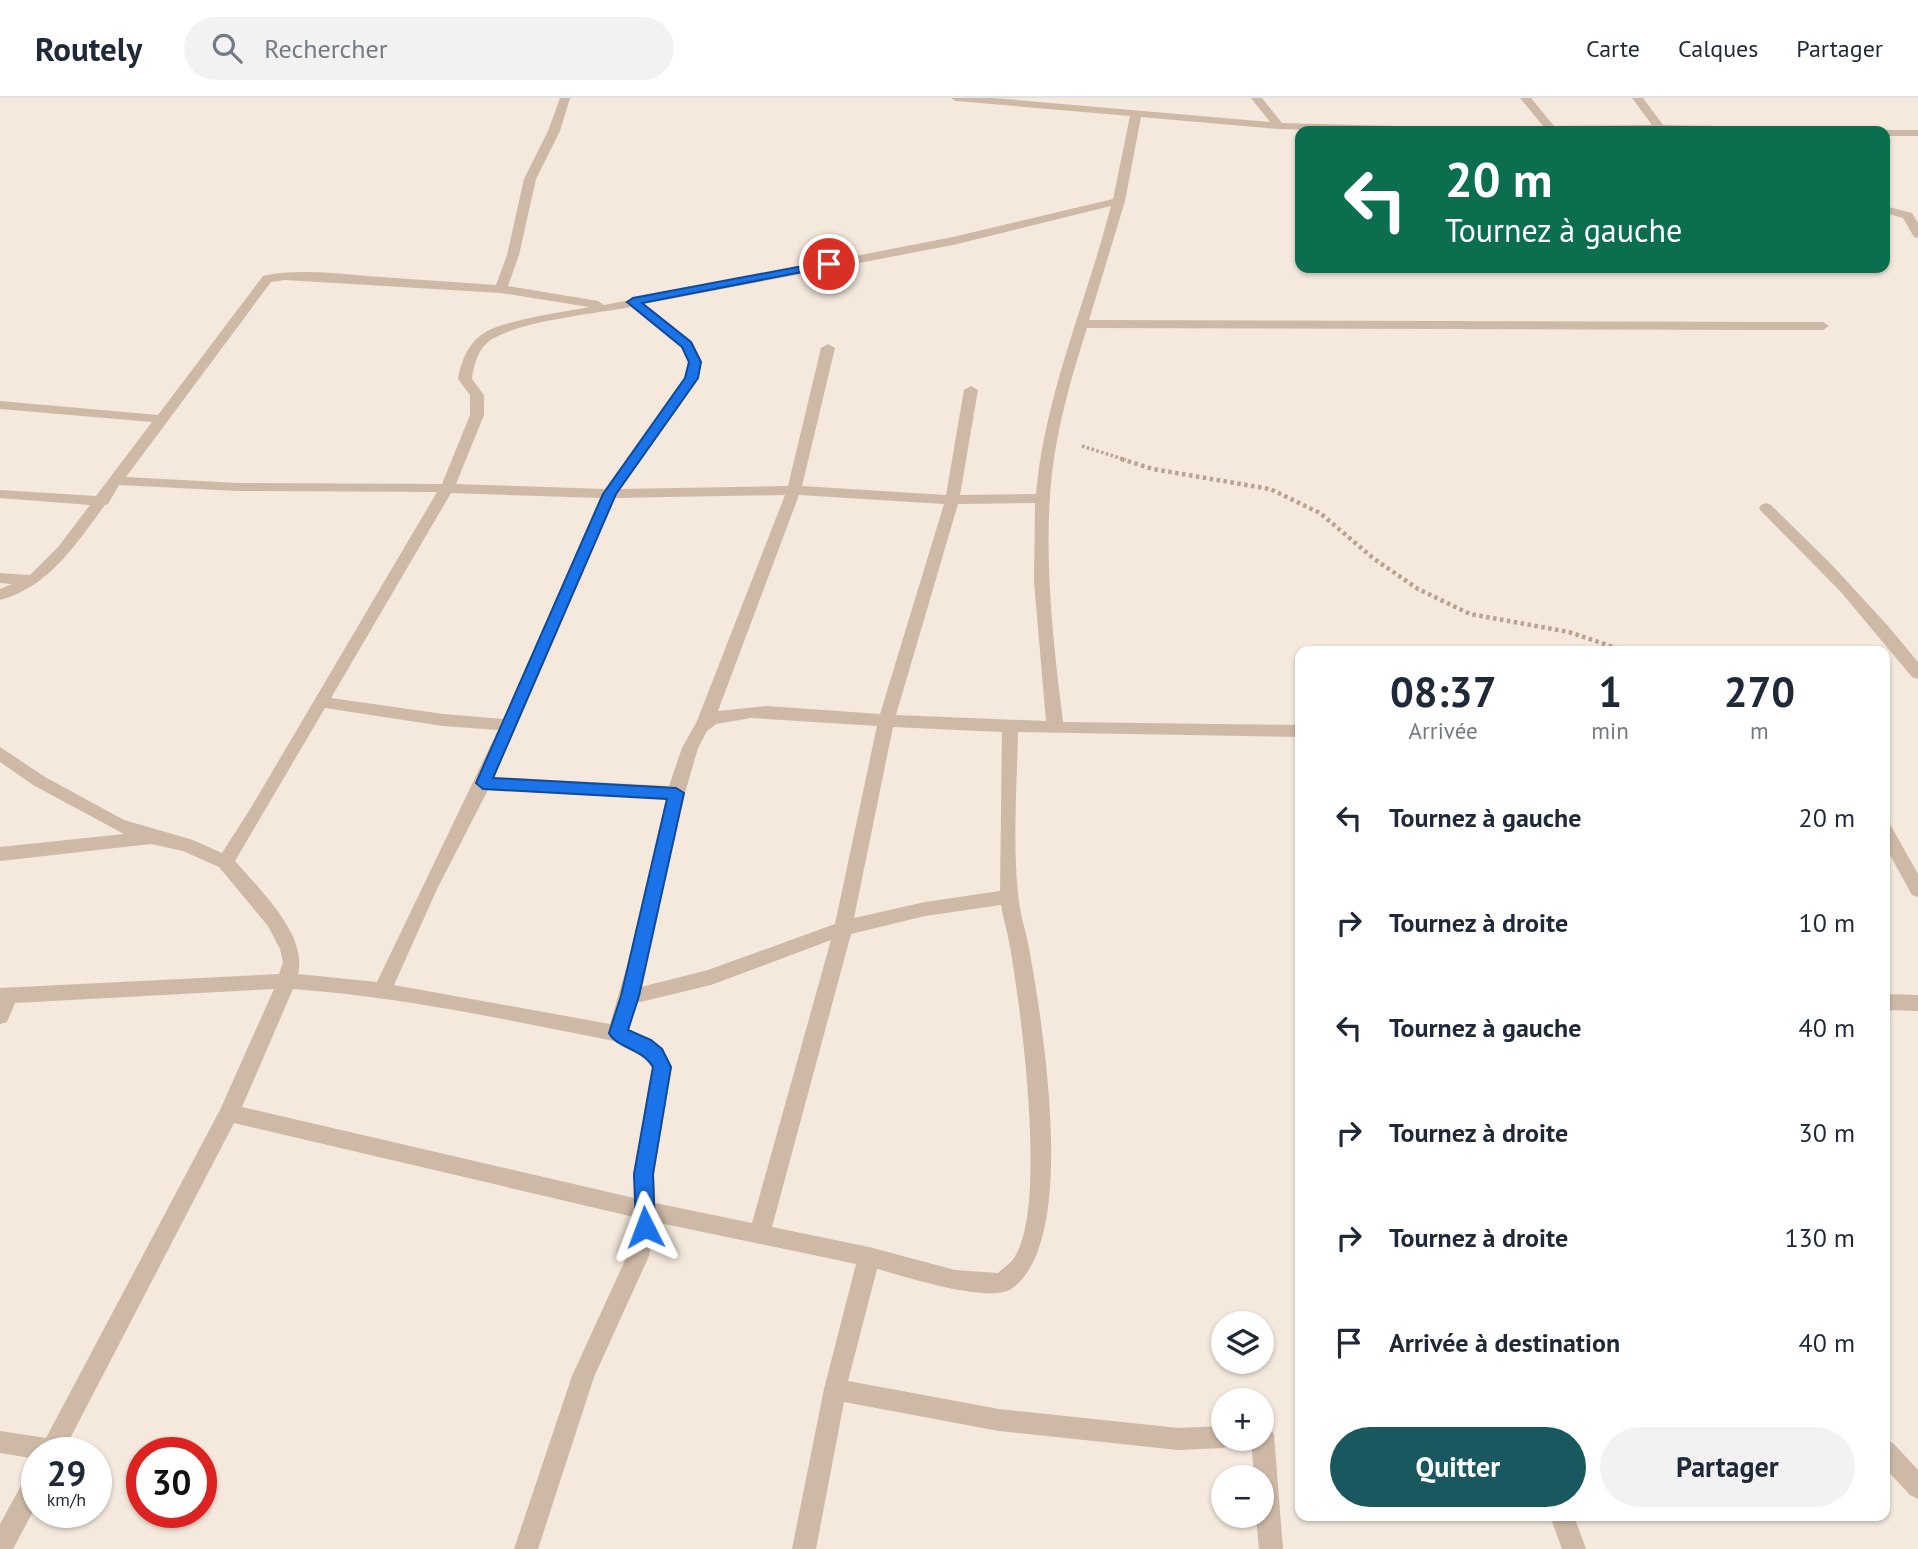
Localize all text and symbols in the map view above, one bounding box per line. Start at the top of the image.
search box [184,17,674,80]
text: Routely [35,27,142,70]
icon: search [208,29,246,67]
text: Rechercher [264,32,388,65]
text: Carte [1586,33,1640,64]
text: Calques [1678,33,1758,64]
text: Partager [1796,33,1883,64]
text: 20 m [1445,147,1552,211]
icon: left [1330,154,1421,245]
text: Tournez à gauche [1445,209,1682,251]
pin [799,234,859,294]
icon: arrive [810,245,848,283]
text: 08:37 [1390,664,1496,719]
text: 1 [1598,664,1622,719]
text: 270 [1724,664,1795,719]
text: Arrivée [1409,716,1478,745]
text: min [1591,716,1629,745]
text: m [1750,716,1769,745]
icon: left [1330,799,1368,837]
text: Tournez à gauche [1389,801,1581,834]
text: 20 m [1799,801,1855,834]
icon: right [1330,904,1368,942]
text: Tournez à droite [1389,906,1568,939]
text: 10 m [1799,906,1855,939]
icon: left [1330,1009,1368,1047]
text: Tournez à gauche [1389,1011,1581,1044]
text: 40 m [1799,1011,1855,1044]
icon: right [1330,1114,1368,1152]
text: Tournez à droite [1389,1116,1568,1149]
text: 30 m [1799,1116,1855,1149]
position arrow [608,1190,682,1264]
icon: right [1330,1219,1368,1257]
text: Tournez à droite [1389,1221,1568,1254]
text: 130 m [1784,1221,1855,1254]
map controls [1211,1311,1274,1528]
button: layers [1211,1311,1274,1374]
icon: arrive [1330,1324,1368,1362]
text: Arrivée à destination [1389,1326,1620,1359]
text: 40 m [1799,1326,1855,1359]
button: + [1211,1388,1274,1451]
button: Quitter [1330,1427,1586,1507]
button: Partager [1600,1427,1855,1507]
speed limit sign: 30 [126,1437,217,1528]
text: 29 [47,1450,86,1496]
button: − [1211,1465,1274,1528]
text: km/h [47,1488,86,1511]

